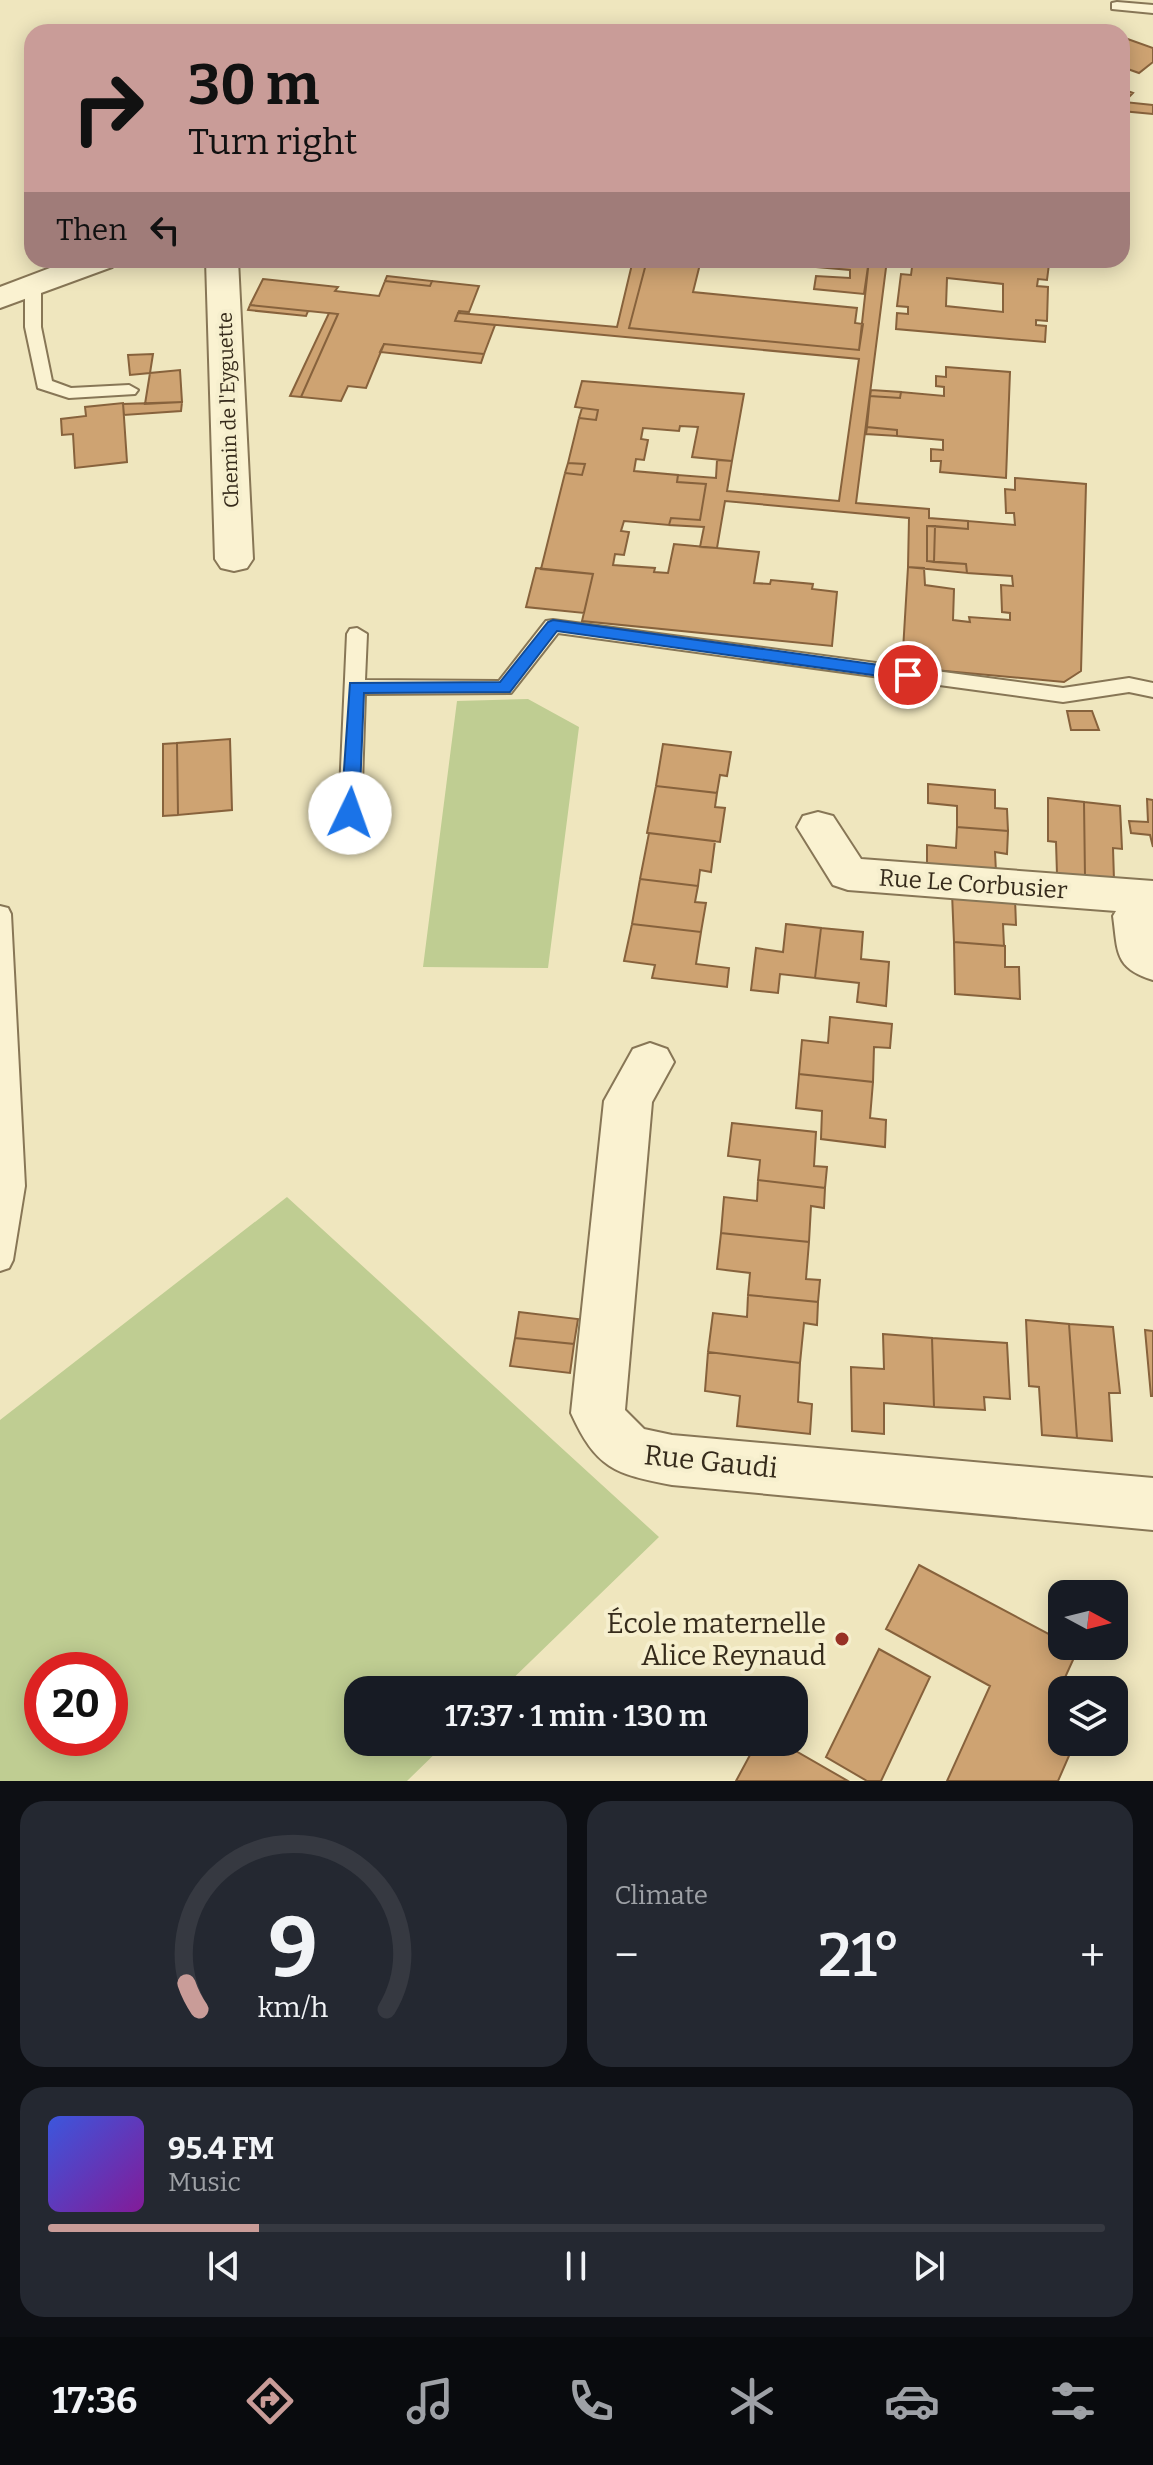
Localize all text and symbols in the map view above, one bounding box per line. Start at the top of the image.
text: 30 m [188,52,319,119]
icon: right [56,56,160,160]
text: Turn right [188,120,357,164]
icon: left [143,208,187,252]
text: Then [56,212,127,248]
street label: Chemin de l'Eyguette [213,312,243,508]
pin [874,641,942,709]
icon: arrive [886,653,930,697]
position arrow [308,771,392,855]
street label: Rue Le Corbusier [878,863,1069,905]
street label: Rue Gaudi [643,1438,779,1485]
north arrow [1048,1580,1128,1660]
map controls [1048,1580,1128,1756]
place label: École maternelle Alice Reynaud [607,1606,826,1672]
marker: École maternelle Alice Reynaud [833,1630,851,1648]
speed limit sign: 20 [24,1652,128,1756]
button: layers [1048,1676,1128,1756]
text: 17:37 · 1 min · 130 m [445,1698,707,1734]
text: Climate [615,1880,708,1911]
text: 9 [269,1898,318,1998]
text: 21° [818,1920,901,1992]
text: − [615,1929,639,1982]
text: + [1080,1929,1105,1982]
text: km/h [258,1990,329,2025]
text: 95.4 FM [168,2131,274,2167]
text: Music [168,2167,241,2198]
icon: previous [202,2244,246,2288]
icon: pause [554,2244,598,2288]
icon: next [907,2244,951,2288]
icon: directions [242,2373,298,2429]
icon: music [402,2373,458,2429]
icon: phone [563,2373,619,2429]
icon: climate [724,2373,780,2429]
icon: car [884,2373,940,2429]
icon: filters [1045,2373,1101,2429]
text: 17:36 [52,2379,137,2423]

